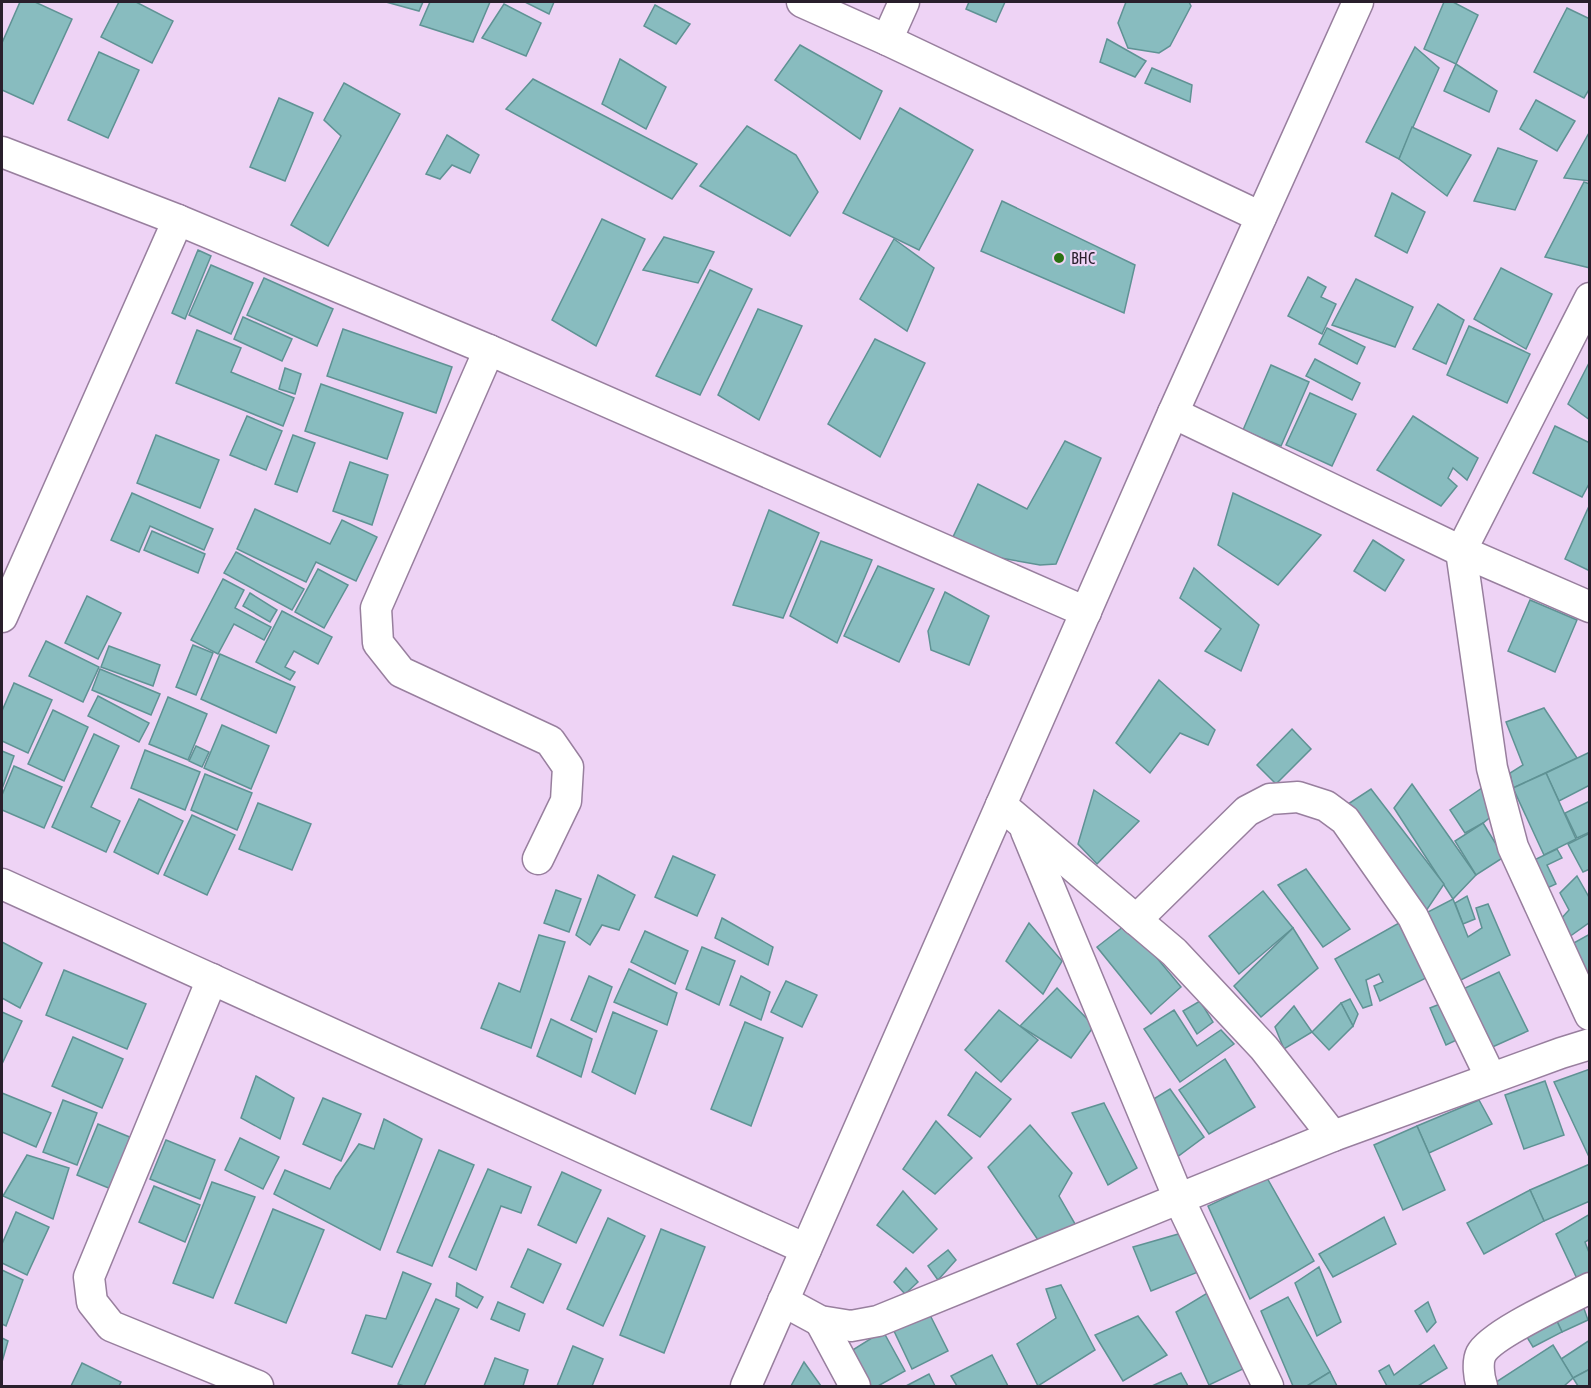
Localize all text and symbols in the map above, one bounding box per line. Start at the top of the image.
place label: BHC [1071,249,1095,267]
marker: BHC [1052,251,1066,265]

